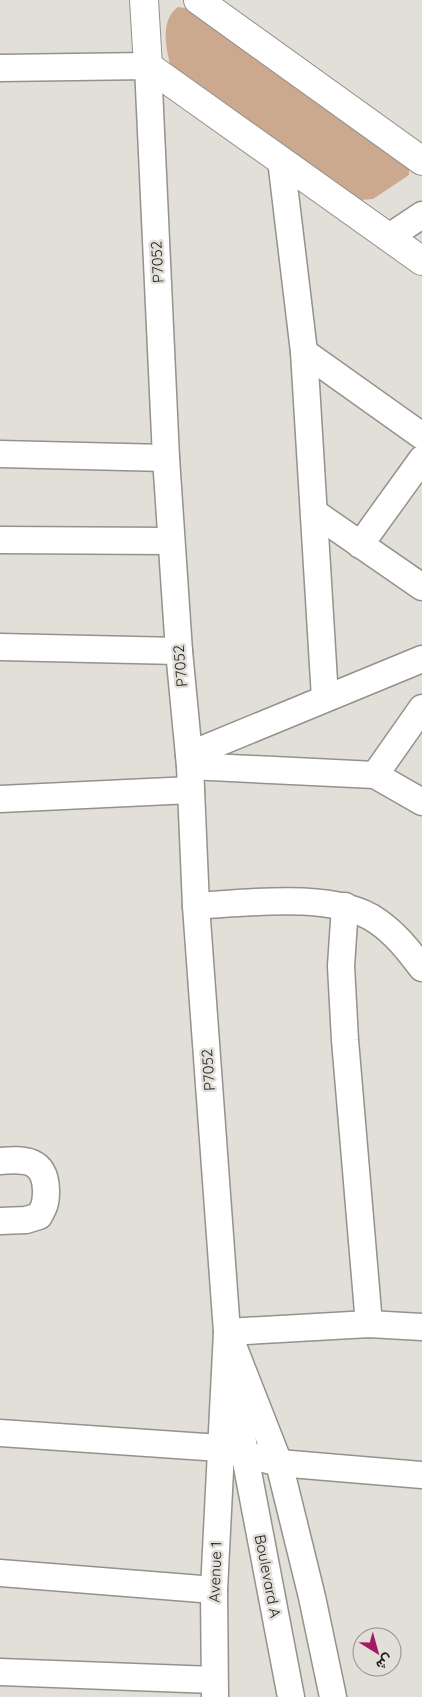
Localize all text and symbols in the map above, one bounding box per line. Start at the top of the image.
street label: P7052 [146,241,168,283]
street label: P7052 [169,644,191,688]
street label: P7052 [197,1048,219,1092]
street label: Boulevard A [251,1533,285,1620]
street label: Avenue 1 [204,1541,226,1603]
north arrow [352,1627,402,1677]
text: ش [373,1650,397,1675]

